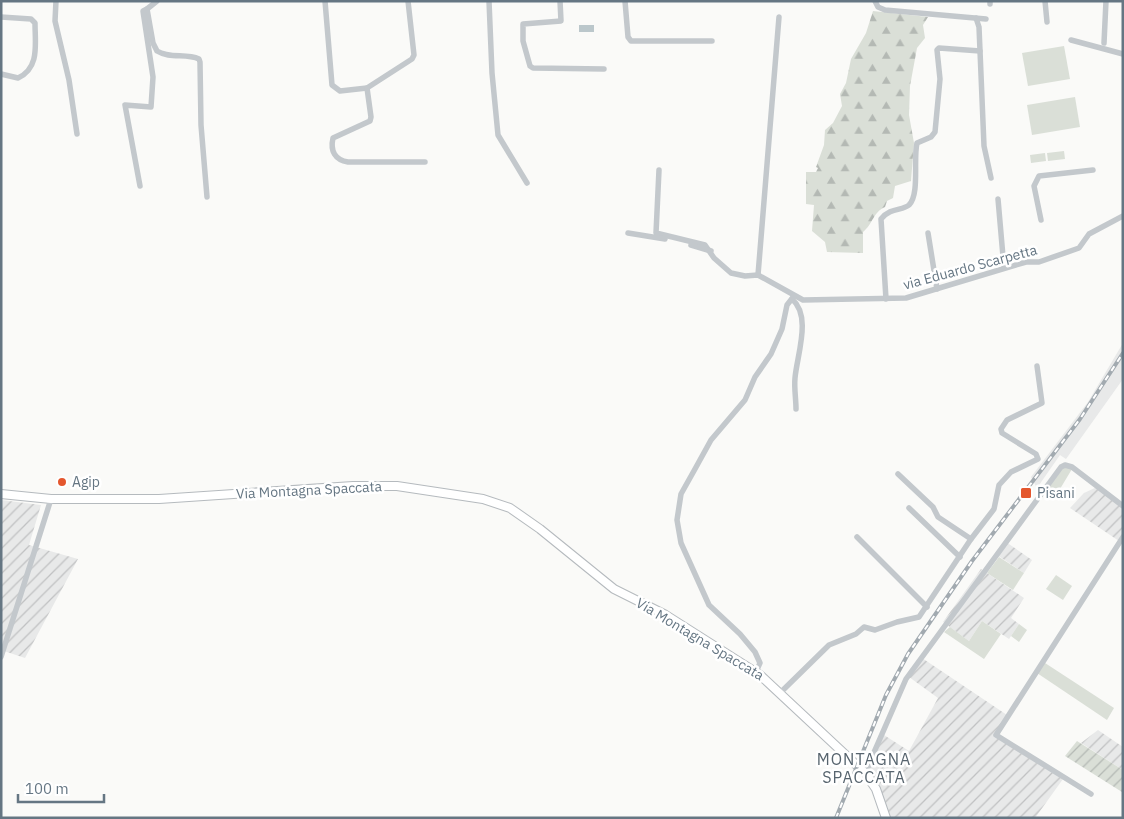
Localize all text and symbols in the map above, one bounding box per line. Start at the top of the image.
street label: via Eduardo Scarpetta [901,240,1039,294]
place label: Agip [72,473,100,491]
marker: Agip [56,476,68,488]
street label: Via Montagna Spaccata [236,477,383,503]
place label: Pisani [1037,484,1075,502]
marker: Pisani [1019,486,1033,500]
street label: Via Montagna Spaccata [633,594,768,685]
district label: MONTAGNA SPACCATA [817,749,911,787]
scale bar [18,772,104,804]
text: 100 m [25,779,69,798]

